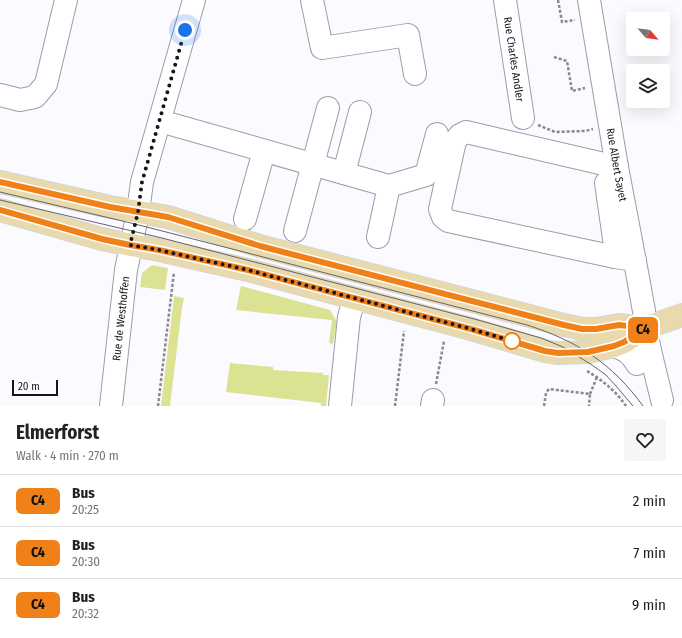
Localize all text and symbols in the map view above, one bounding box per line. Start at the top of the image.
north arrow [626,12,670,56]
map controls [626,12,670,108]
street label: Rue Charles Andler [501,16,526,103]
your location [175,20,195,40]
button: layers [626,64,670,108]
street label: Rue Albert Sayet [604,127,629,203]
street label: Rue de Westhoffen [110,276,132,362]
line badge: C4 [625,317,661,343]
text: C4 [636,321,650,338]
unlabelled marker [503,332,521,350]
scale bar [12,378,58,397]
text: 20 m [18,380,40,393]
button: heart [624,419,666,461]
text: Elmerforst [16,421,99,444]
text: Walk · 4 min · 270 m [16,448,119,463]
text: Bus [72,484,95,502]
text: C4 [31,492,45,509]
text: 2 min [633,492,666,510]
text: 20:25 [72,502,99,517]
text: Bus [72,536,95,554]
text: C4 [31,544,45,561]
text: 7 min [633,544,666,562]
text: 20:30 [72,554,100,569]
text: Bus [72,588,95,606]
text: C4 [31,596,45,613]
text: 9 min [632,596,666,614]
text: 20:32 [72,606,99,621]

